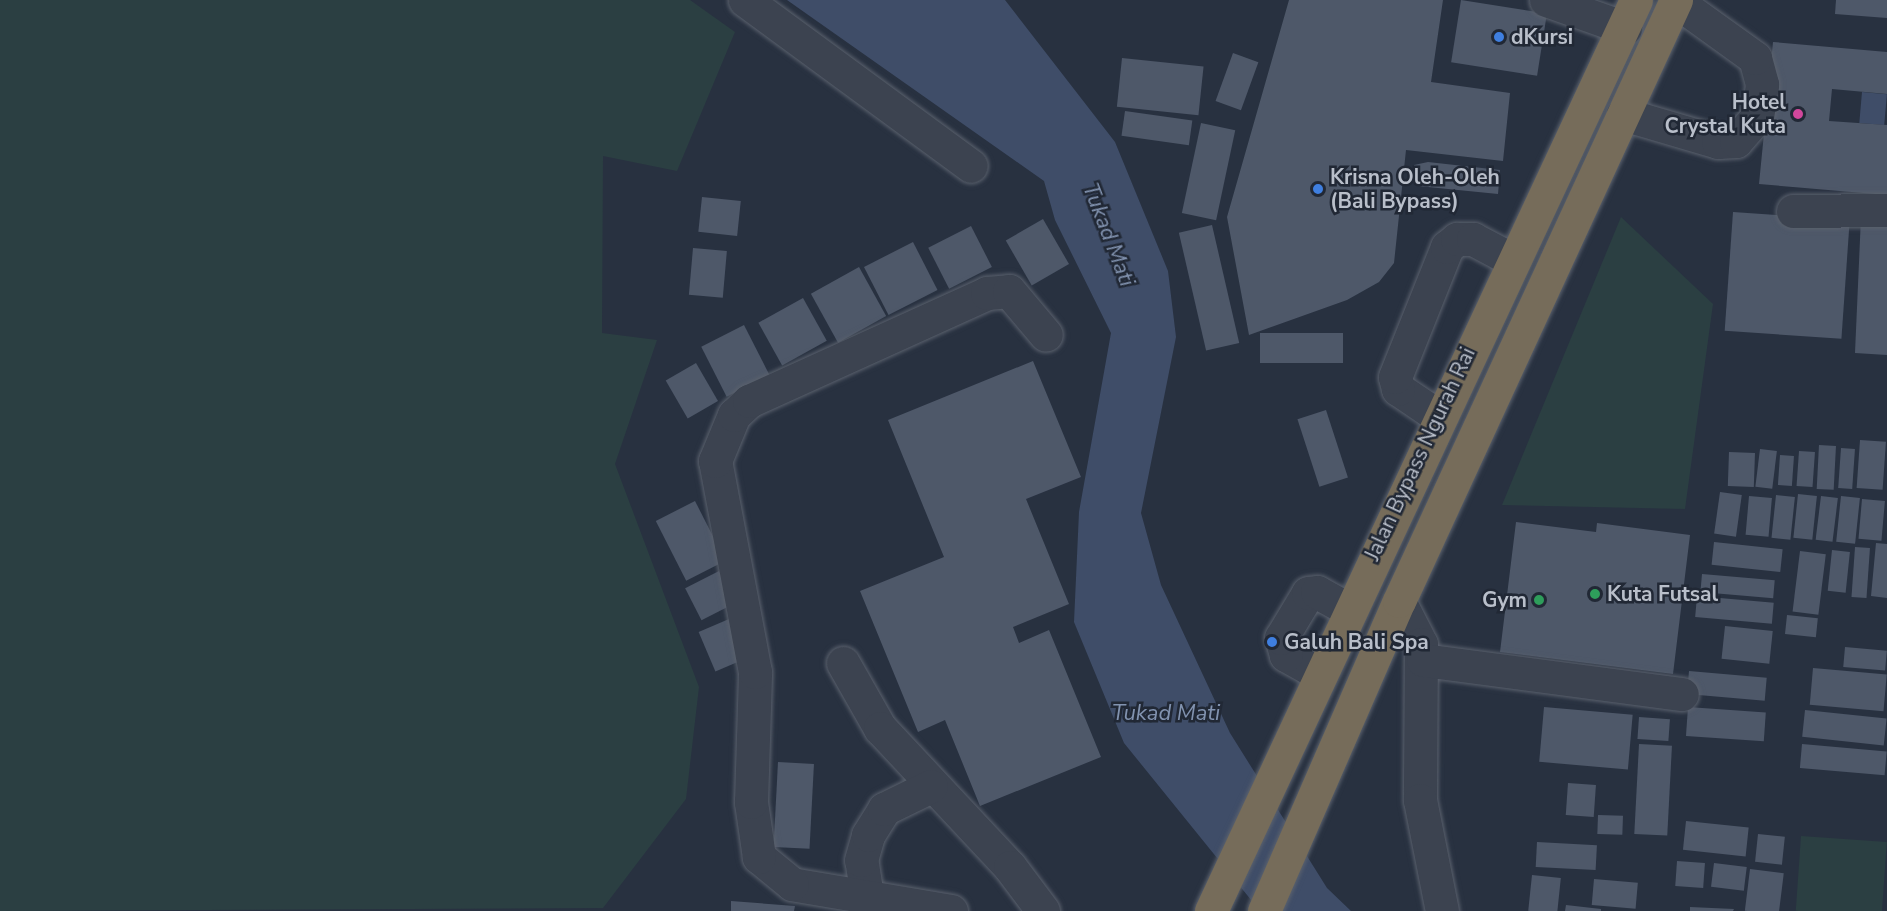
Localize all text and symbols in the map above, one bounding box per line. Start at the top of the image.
place label: dKursi [1511,24,1573,50]
marker: dKursi [1492,30,1506,44]
place label: Hotel Crystal Kuta [1665,89,1786,139]
marker: Hotel Crystal Kuta [1791,107,1805,121]
place label: Krisna Oleh-Oleh (Bali Bypass) [1330,164,1500,214]
water label: Tukad Mati [1076,180,1140,290]
marker: Krisna Oleh-Oleh (Bali Bypass) [1311,182,1325,196]
street label: Jalan Bypass Ngurah Rai [1360,344,1480,564]
place label: Kuta Futsal [1607,581,1718,607]
place label: Gym [1482,587,1527,613]
marker: Kuta Futsal [1588,587,1602,601]
marker: Gym [1532,593,1546,607]
place label: Galuh Bali Spa [1284,629,1429,655]
marker: Galuh Bali Spa [1265,635,1279,649]
water label: Tukad Mati [1112,701,1220,727]

